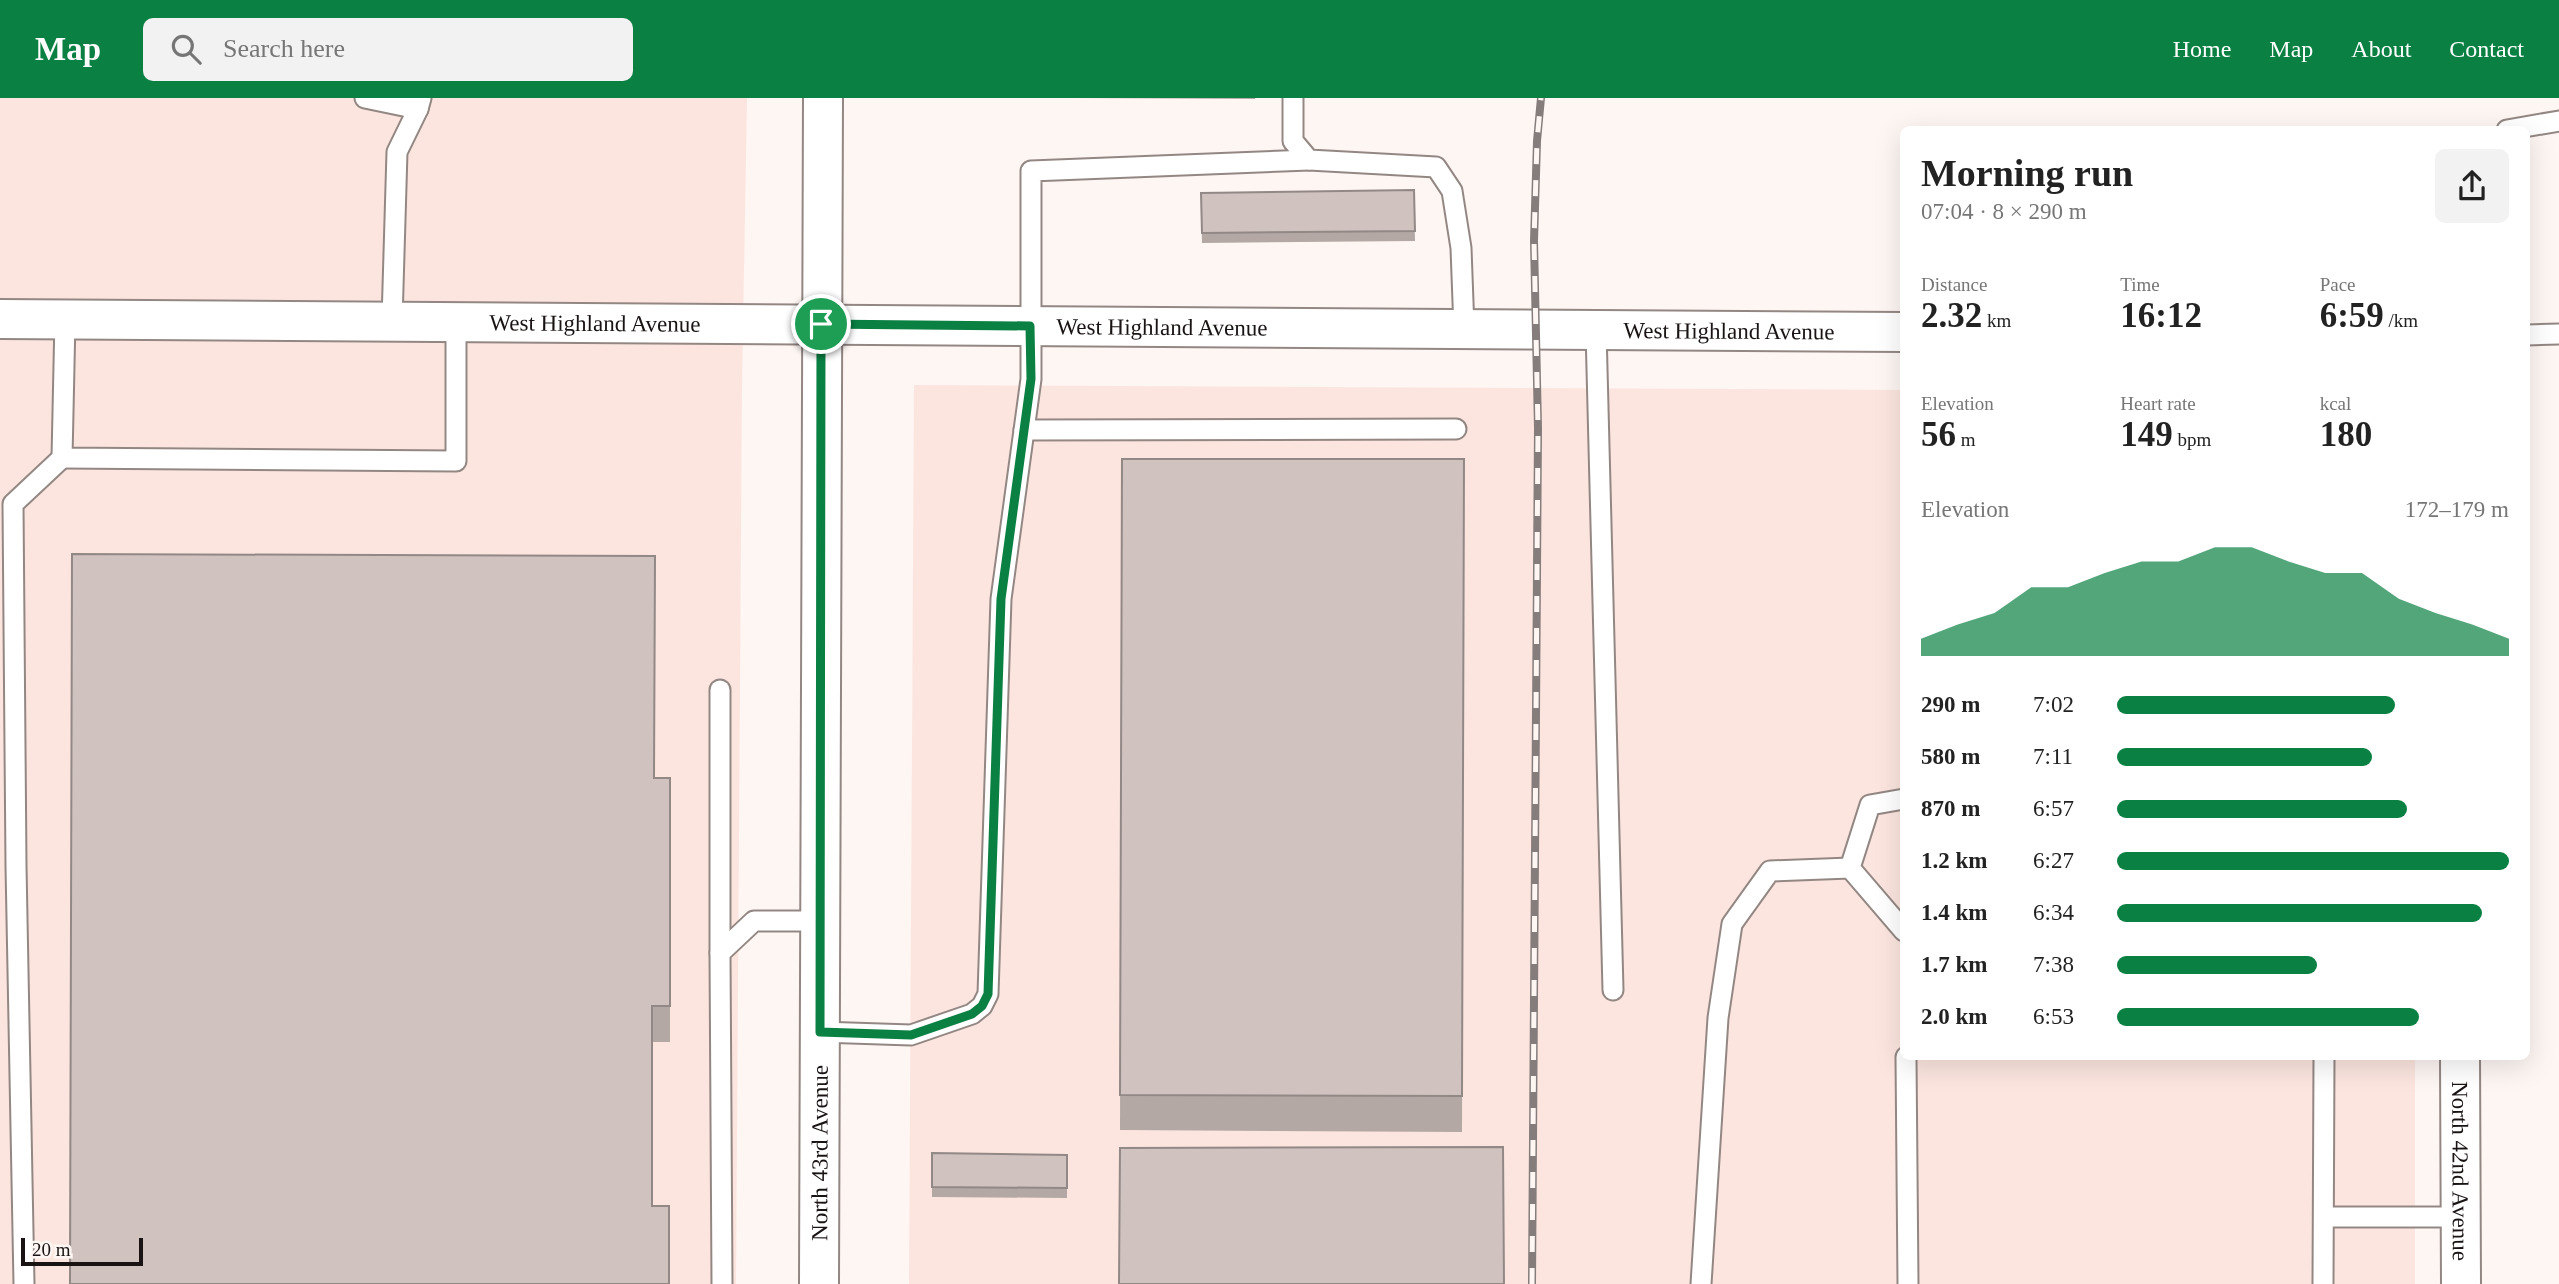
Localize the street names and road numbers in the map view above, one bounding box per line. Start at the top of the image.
street label: West Highland Avenue [489,310,701,336]
street label: West Highland Avenue [1056,314,1268,340]
street label: West Highland Avenue [1623,318,1835,344]
street label: North 43rd Avenue [807,1065,832,1241]
street label: North 42nd Avenue [2448,1081,2473,1261]

